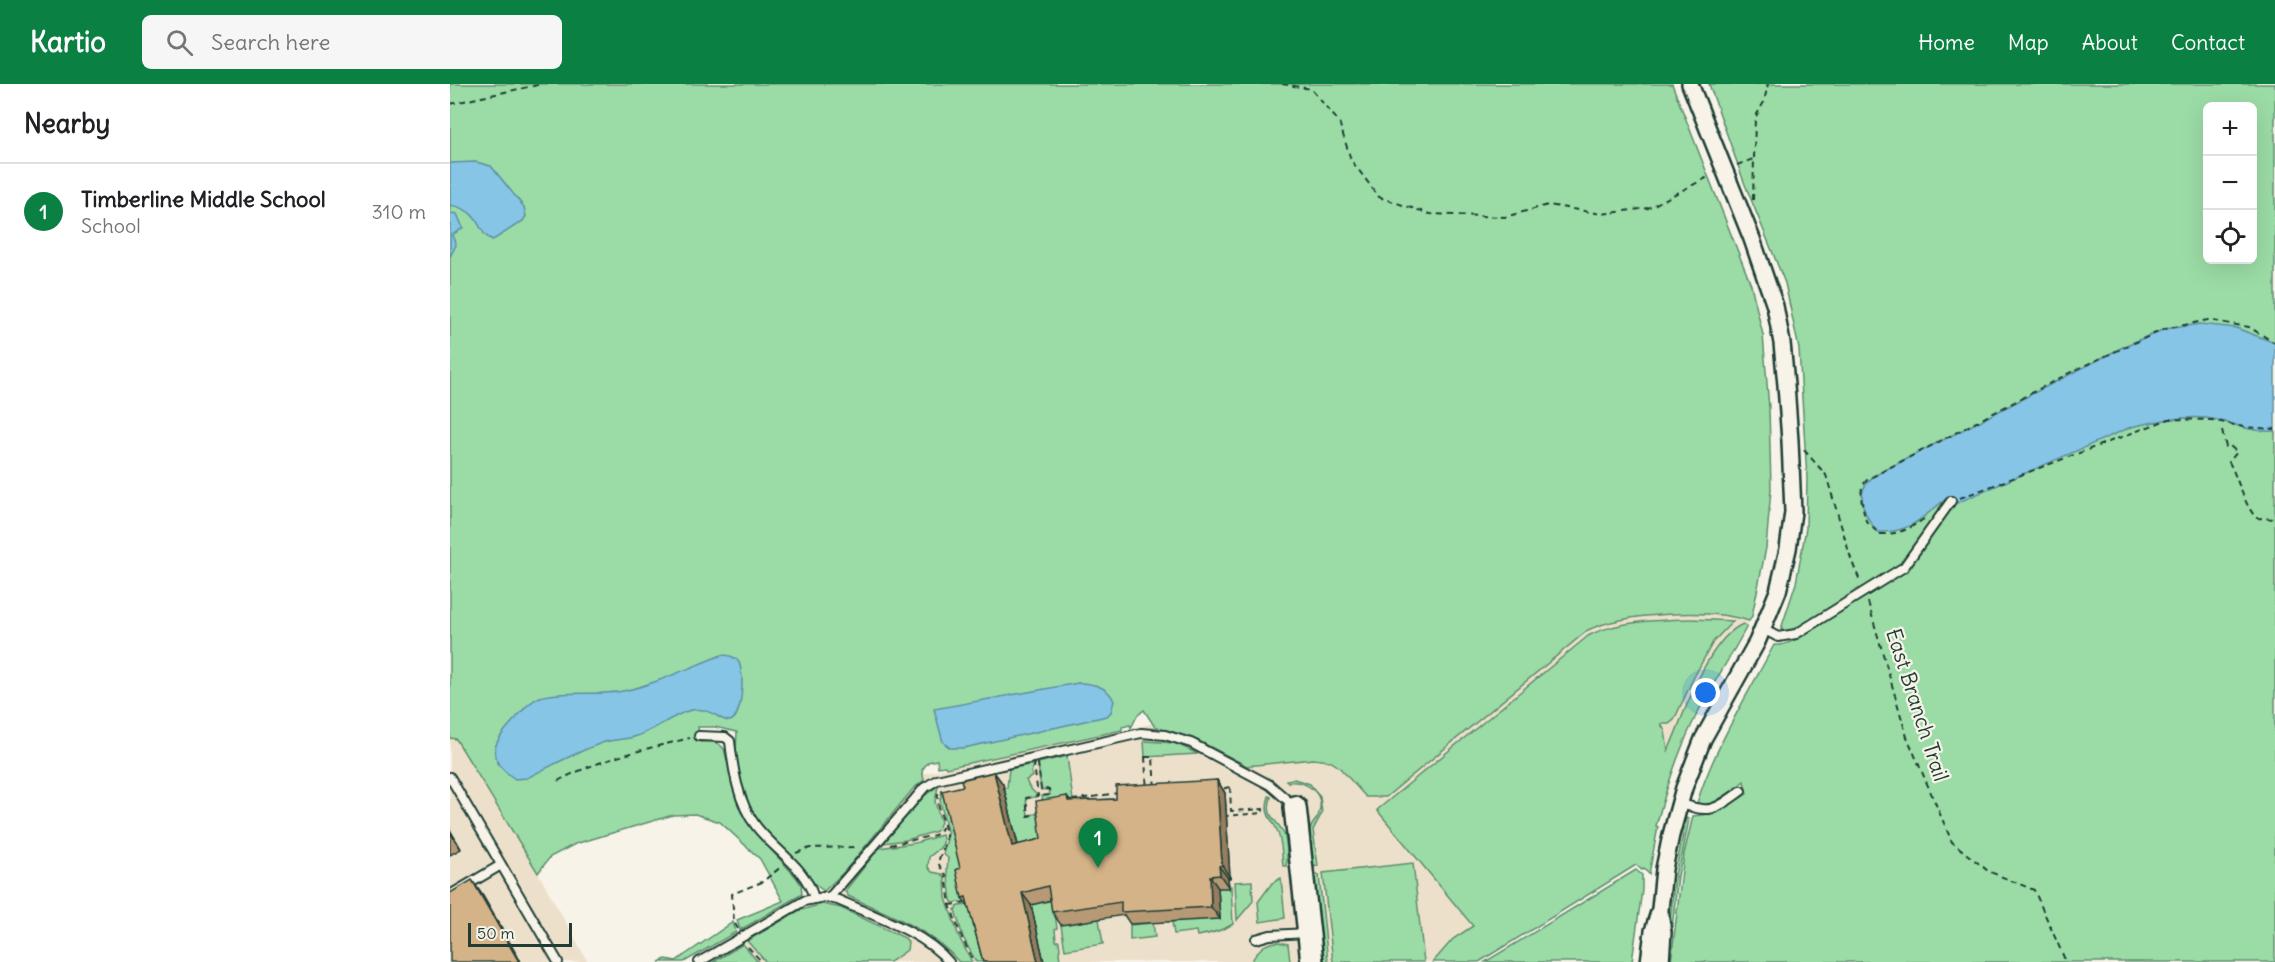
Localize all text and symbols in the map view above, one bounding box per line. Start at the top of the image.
search box [142,15,562,69]
text: Kartio [30,24,106,60]
icon: search [163,26,196,59]
text: Search here [211,28,330,56]
text: Home [1918,29,1975,56]
text: Map [2008,29,2049,56]
text: About [2082,29,2138,56]
text: Contact [2171,29,2245,56]
map controls [2203,102,2257,264]
button: + [2203,102,2257,156]
text: Nearby [24,107,110,140]
button: − [2203,156,2257,210]
text: Timberline Middle School [81,185,326,213]
text: 1 [40,199,47,224]
text: 310 m [371,199,426,224]
button: locate [2203,210,2257,264]
text: School [81,213,141,238]
street label: East Branch Trail [1880,625,1955,785]
your location [1691,678,1720,707]
pin: 1 [1078,818,1118,868]
scale bar [468,920,572,948]
text: 50 m [477,923,515,943]

